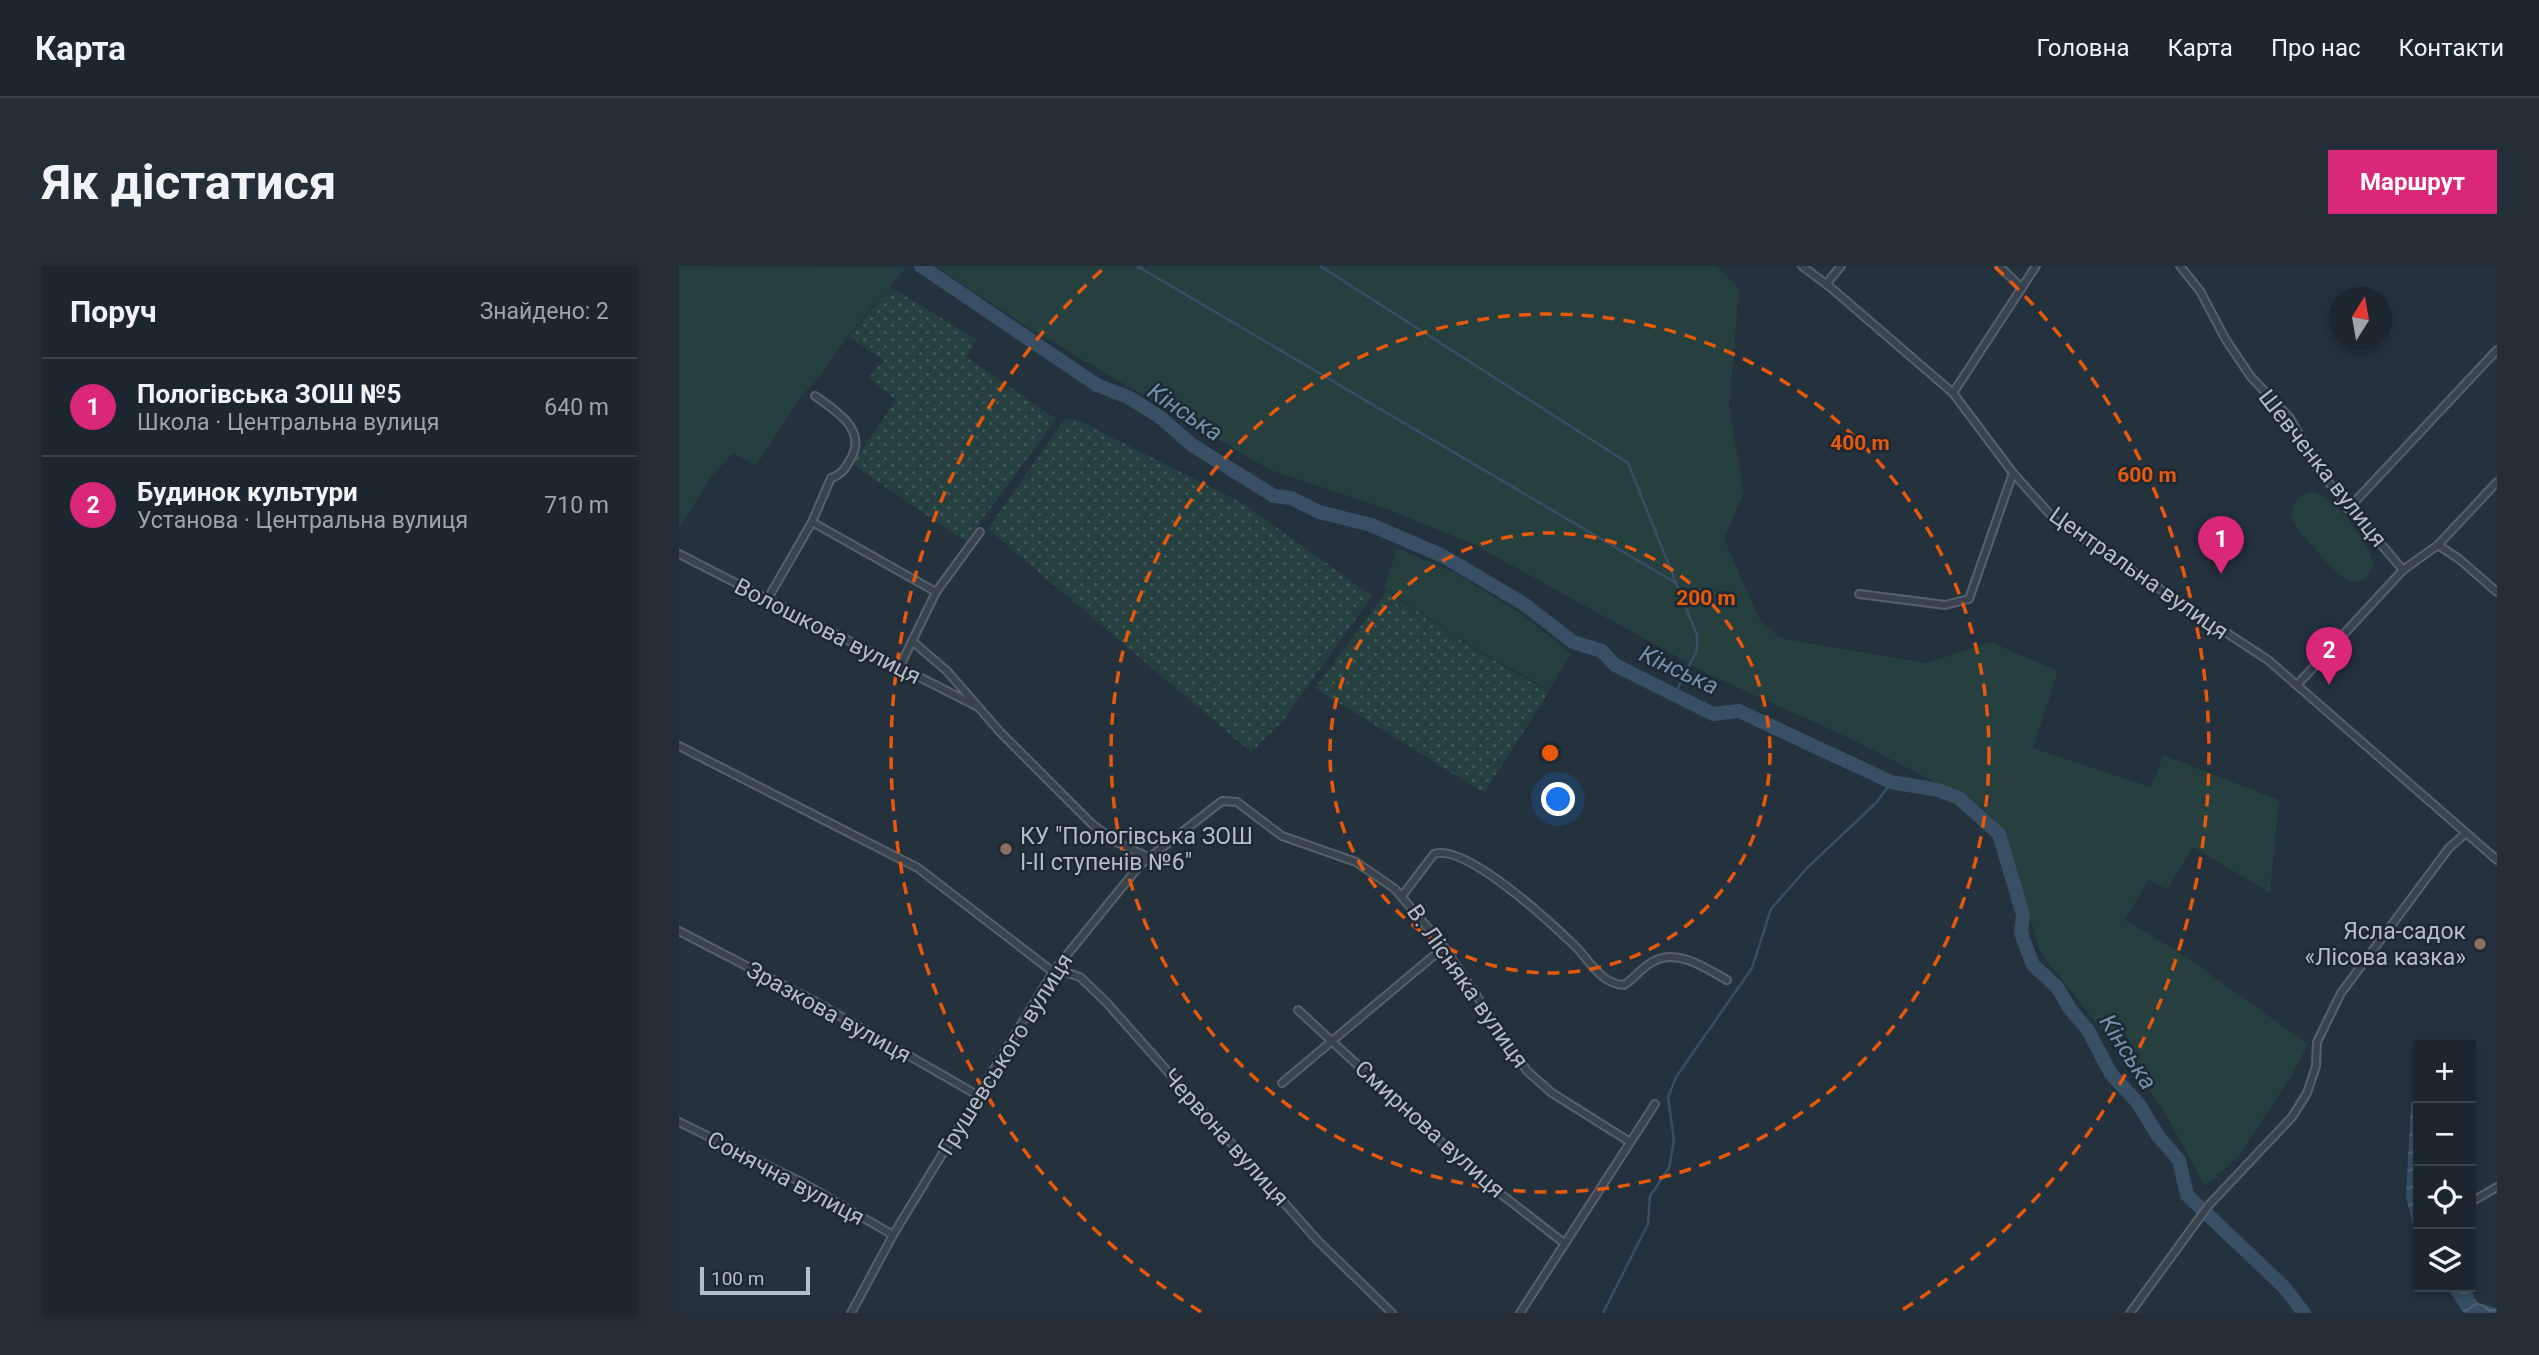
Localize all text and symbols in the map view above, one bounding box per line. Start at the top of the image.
text: Карта [35,29,126,68]
text: Головна [2037,34,2129,62]
text: Карта [2167,34,2233,62]
text: Про нас [2271,34,2361,62]
text: Контакти [2399,34,2504,62]
button: Маршрут [2328,150,2497,214]
text: Як дістатися [42,154,336,211]
north arrow [2329,287,2392,350]
text: Поруч [70,294,157,329]
text: Знайдено: 2 [480,298,609,325]
water label: Кінська [1142,377,1228,447]
text: Пологівська ЗОШ №5 [137,379,401,409]
street label: Шевченка вулиця [2253,384,2392,552]
text: 1 [86,394,100,421]
text: 640 m [544,394,609,421]
text: Школа · Центральна вулиця [137,409,439,436]
text: 400 m [1830,431,1890,455]
text: 600 m [2117,463,2177,487]
text: Будинок культури [137,477,358,507]
text: 2 [86,492,100,519]
text: 710 m [544,492,609,519]
street label: Центральна вулиця [2044,501,2233,645]
text: Установа · Центральна вулиця [137,507,468,534]
pin: 1 [2198,516,2244,574]
street label: Волошкова вулиця [730,573,925,690]
text: 200 m [1676,586,1736,610]
pin: 2 [2306,627,2352,685]
water label: Кінська [1635,640,1723,700]
centre of rings [1538,741,1562,765]
your location [1541,782,1575,816]
place label: КУ "Пологівська ЗОШ І-ІІ ступенів №6" [1020,823,1253,876]
marker: КУ "Пологівська ЗОШ І-ІІ ступенів №6" [998,841,1014,857]
street label: В. Лісняка вулиця [1401,900,1534,1073]
place label: Ясла-садок «Лісова казка» [2304,918,2467,971]
marker: Ясла-садок «Лісова казка» [2472,936,2488,952]
street label: Грушевського вулиця [932,948,1079,1160]
street label: Зразкова вулиця [742,956,916,1069]
water label: Кінська [2093,1009,2163,1095]
map controls [2413,1040,2476,1292]
button: + [2413,1040,2476,1103]
street label: Смирнова вулиця [1349,1055,1510,1204]
street label: Червона вулиця [1157,1063,1294,1211]
button: − [2413,1103,2476,1166]
street label: Сонячна вулиця [702,1126,869,1231]
button: locate [2413,1166,2476,1229]
button: layers [2413,1229,2476,1292]
scale bar [700,1264,810,1296]
text: 100 m [711,1267,764,1290]

